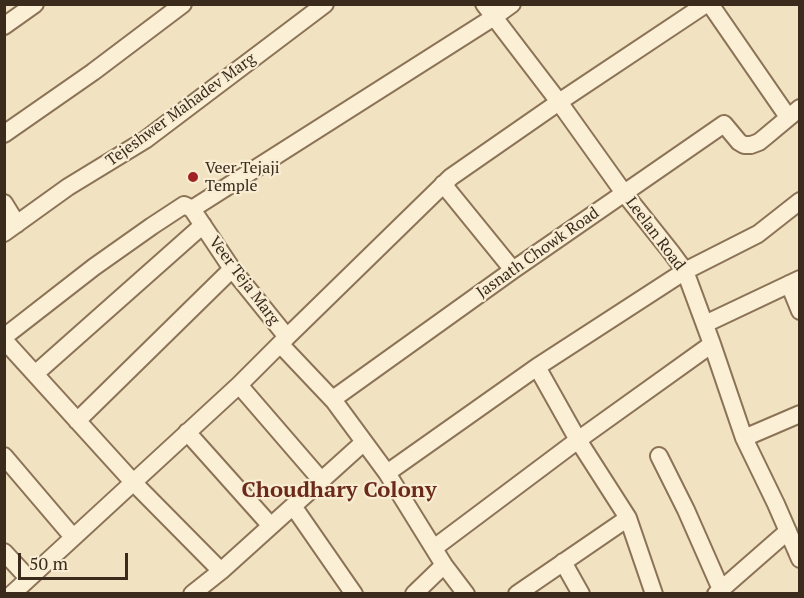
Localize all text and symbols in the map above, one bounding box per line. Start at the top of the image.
street label: Tejeshwer Mahadev Marg [103,49,259,171]
place label: Veer Tejaji Temple [205,158,280,196]
marker: Veer Tejaji Temple [186,170,200,184]
street label: Leelan Road [621,194,689,274]
street label: Jasnath Chowk Road [473,204,603,302]
street label: Veer Teja Marg [205,233,283,329]
district label: Choudhary Colony [241,478,437,504]
scale bar [21,541,130,579]
text: 50 m [29,551,68,575]

